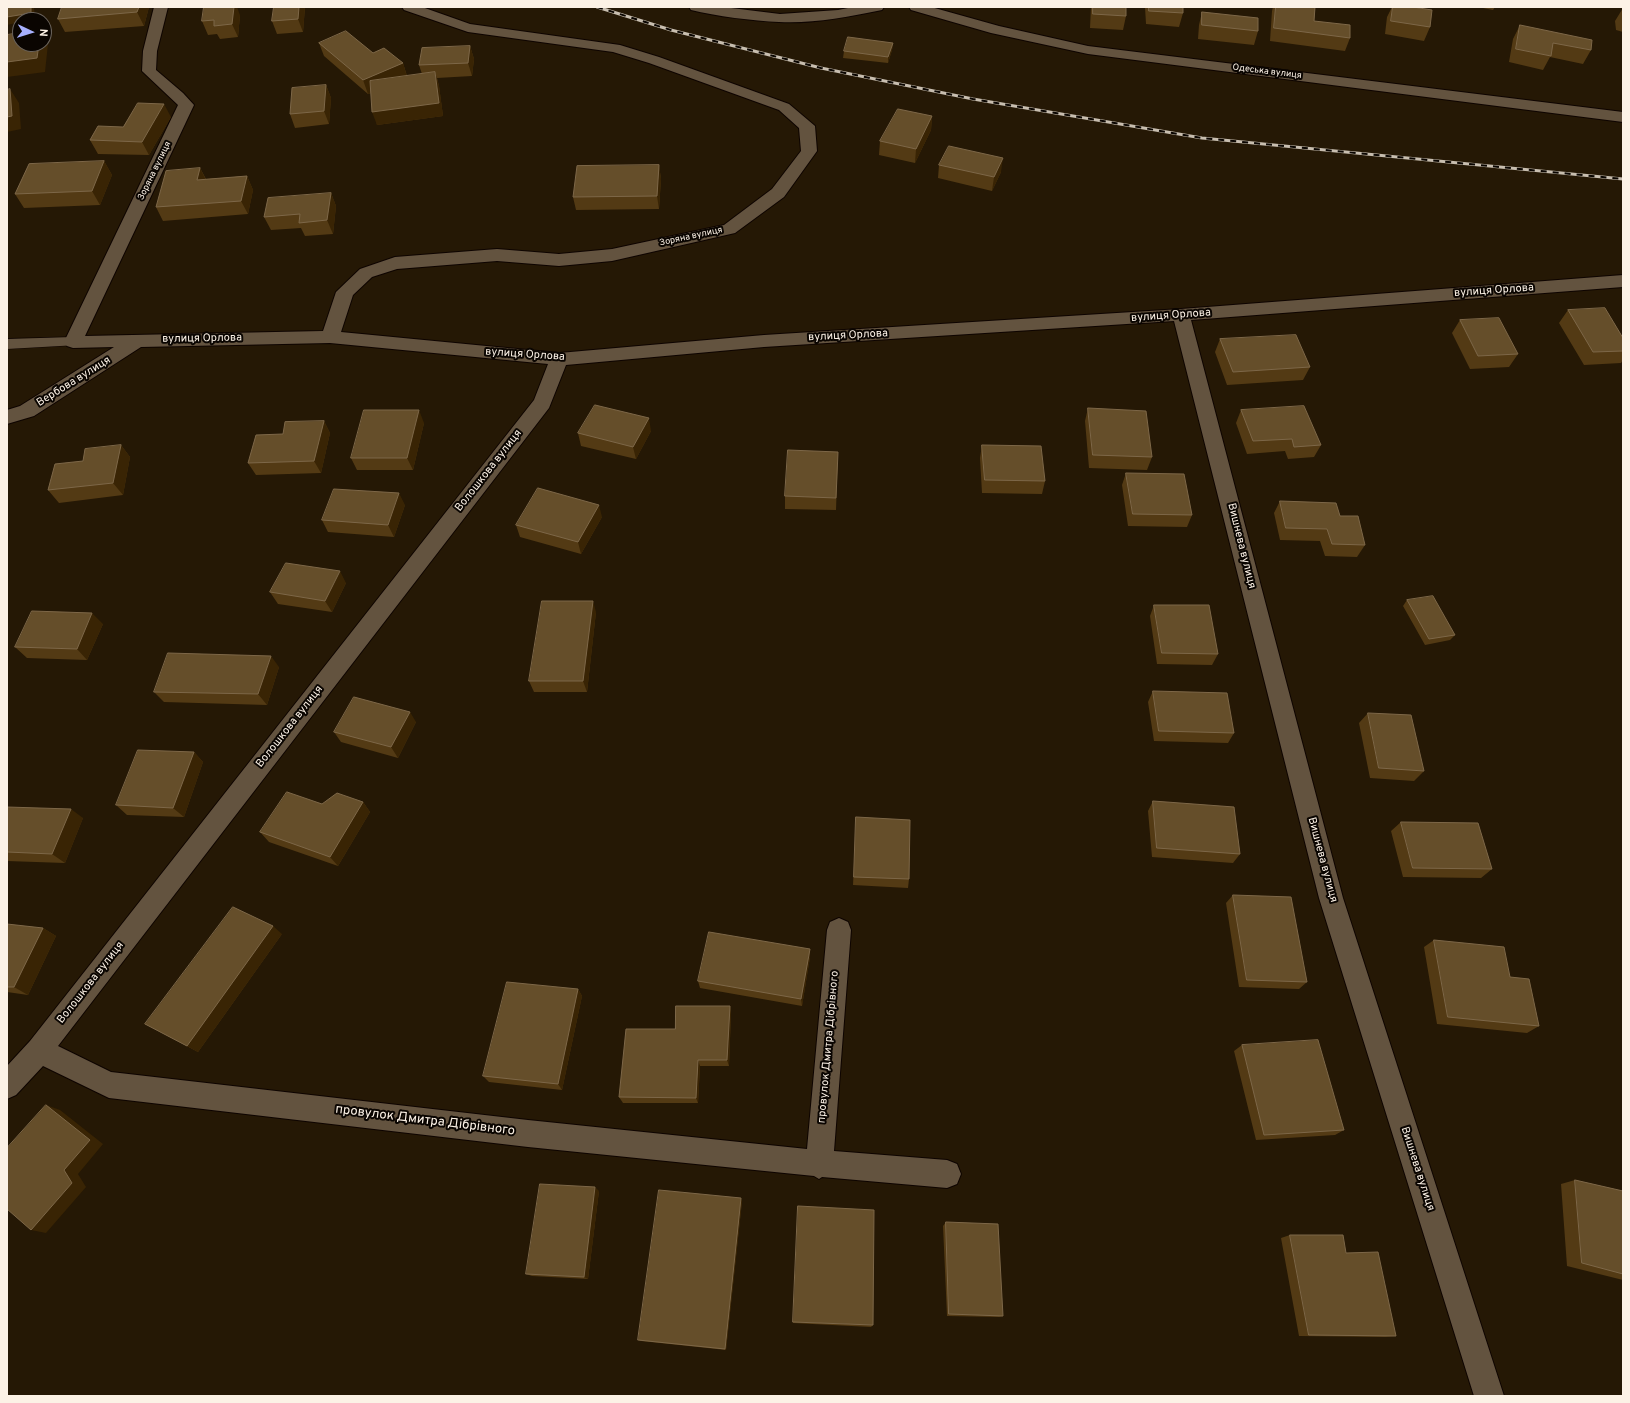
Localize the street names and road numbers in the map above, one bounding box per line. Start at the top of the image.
street label: Одеська вулиця [1232,62,1302,82]
street label: Зоряна вулиця [136,140,174,202]
street label: Зоряна вулиця [659,225,723,249]
street label: вулиця Орлова [1454,282,1534,300]
street label: вулиця Орлова [1131,307,1211,325]
street label: вулиця Орлова [808,327,888,345]
street label: вулиця Орлова [162,332,242,346]
street label: вулиця Орлова [485,346,565,364]
street label: Вербова вулиця [35,354,113,410]
street label: Волошкова вулиця [453,427,525,515]
street label: Вишнева вулиця [1224,502,1258,590]
street label: Волошкова вулиця [254,683,326,771]
street label: Вишнева вулиця [1304,816,1340,904]
street label: Волошкова вулиця [55,939,127,1027]
street label: провулок Дмитра Дібрівного [816,970,842,1124]
street label: провулок Дмитра Дібрівного [334,1102,516,1140]
street label: Вишнева вулиця [1397,1125,1437,1213]

